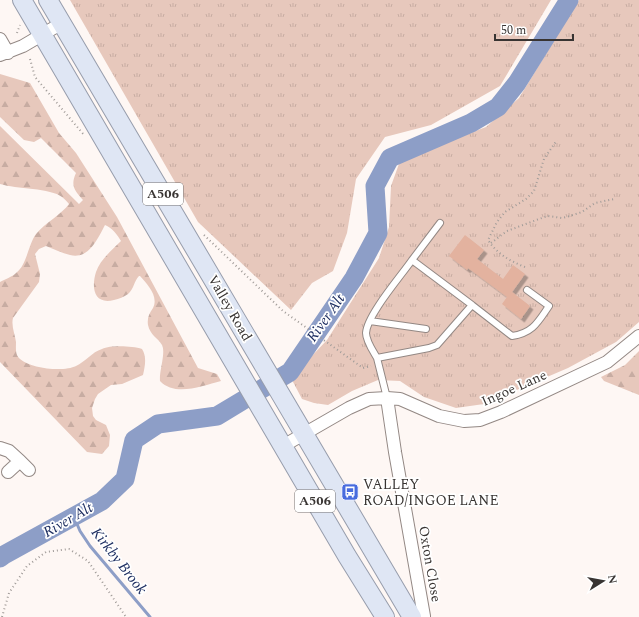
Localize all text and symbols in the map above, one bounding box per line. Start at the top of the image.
scale bar [495,16,573,42]
text: 50 m [501,21,526,40]
road number: A506 [143,183,183,205]
street label: Valley Road [203,271,257,345]
water label: River Alt [301,289,351,347]
street label: Ingoe Lane [478,364,550,412]
place label: VALLEY ROAD/INGOE LANE [363,474,499,511]
bus stop icon: VALLEY ROAD/INGOE LANE [340,482,360,502]
road number: A506 [295,490,335,512]
water label: River Alt [39,496,98,544]
water label: Kirkby Brook [85,522,153,600]
street label: Oxton Close [413,524,447,604]
north arrow [583,561,623,601]
text: N [603,573,622,585]

